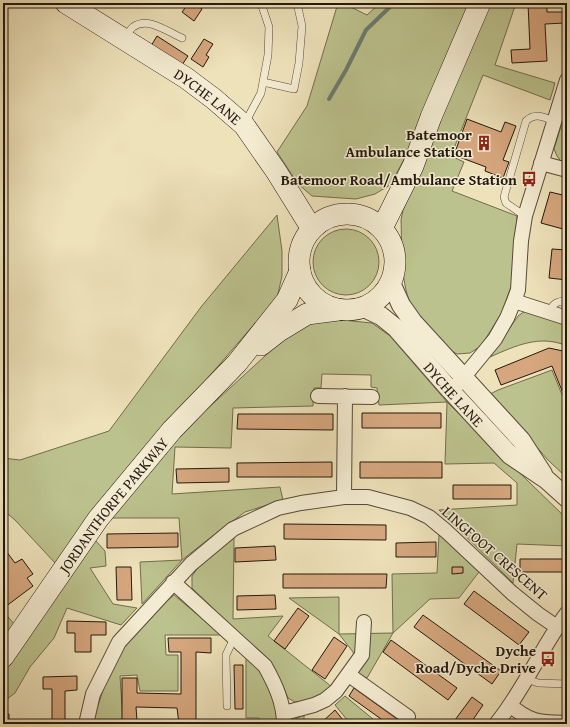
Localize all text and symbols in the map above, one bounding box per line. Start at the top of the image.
street label: DYCHE LANE [170,63,247,129]
place label: Batemoor Ambulance Station [346,124,472,162]
building icon: Batemoor Ambulance Station [475,134,493,152]
place label: Batemoor Road/Ambulance Station [281,169,517,190]
bus stop icon: Batemoor Road/Ambulance Station [520,170,538,188]
street label: DYCHE LANE [419,357,489,431]
street label: JORDANTHORPE PARKWAY [52,432,173,579]
street label: LINGFOOT CRESCENT [438,501,553,605]
place label: Dyche Road/Dyche Drive [416,640,536,678]
bus stop icon: Dyche Road/Dyche Drive [539,650,557,668]

